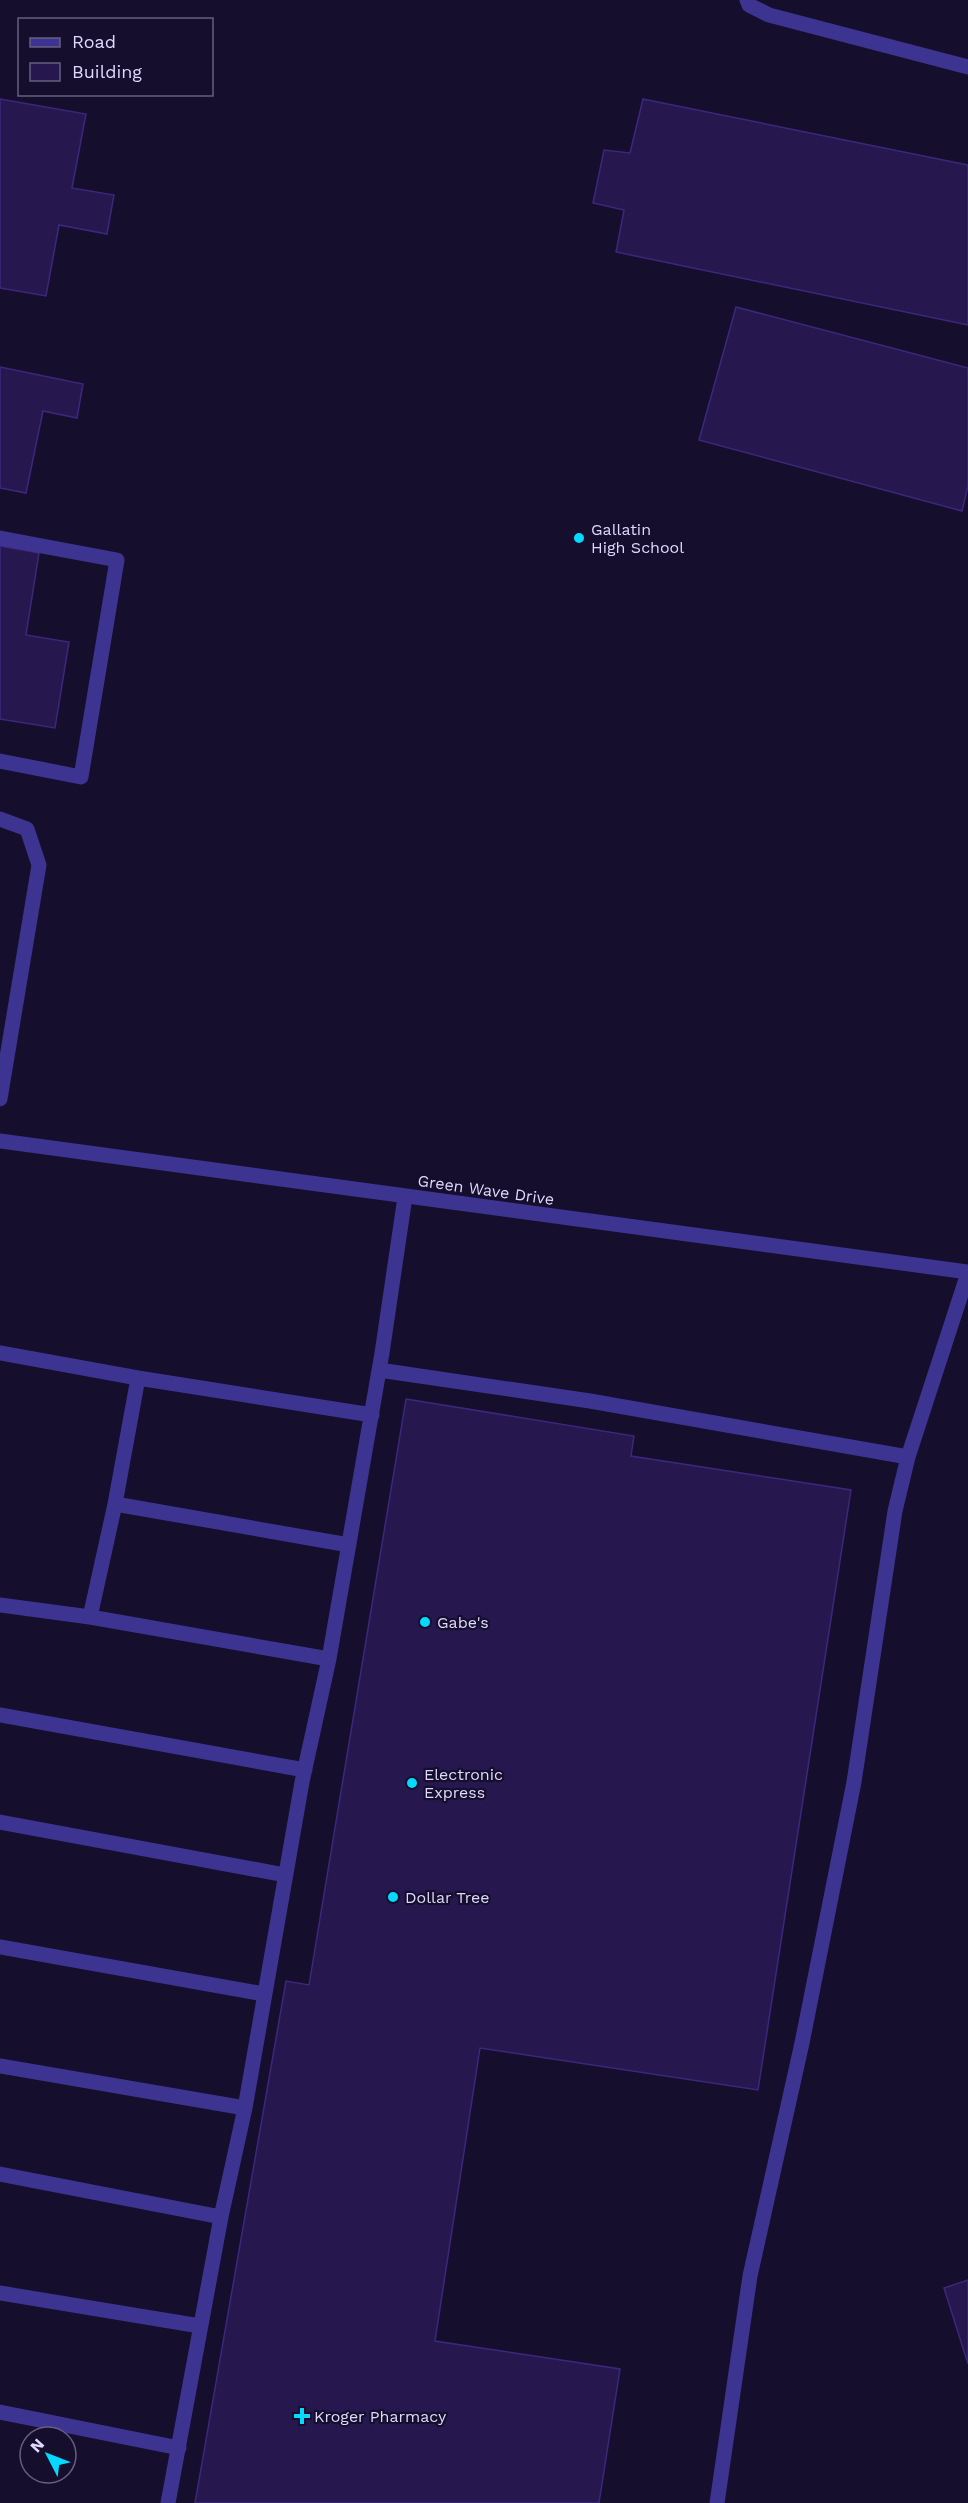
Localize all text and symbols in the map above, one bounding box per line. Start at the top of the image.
legend [18,18,213,96]
text: Road [72,31,116,52]
text: Building [72,61,142,82]
place label: Gallatin High School [591,520,684,557]
marker: Gallatin High School [572,531,586,545]
street label: Green Wave Drive [417,1171,555,1209]
place label: Gabe's [437,1613,489,1632]
marker: Gabe's [418,1615,432,1629]
place label: Electronic Express [424,1765,503,1802]
marker: Electronic Express [405,1776,419,1790]
place label: Dollar Tree [405,1888,489,1907]
marker: Dollar Tree [386,1890,400,1904]
place label: Kroger Pharmacy [314,2407,447,2426]
marker: Kroger Pharmacy [295,2409,309,2423]
north arrow [18,2425,78,2485]
text: N [26,2435,48,2456]

